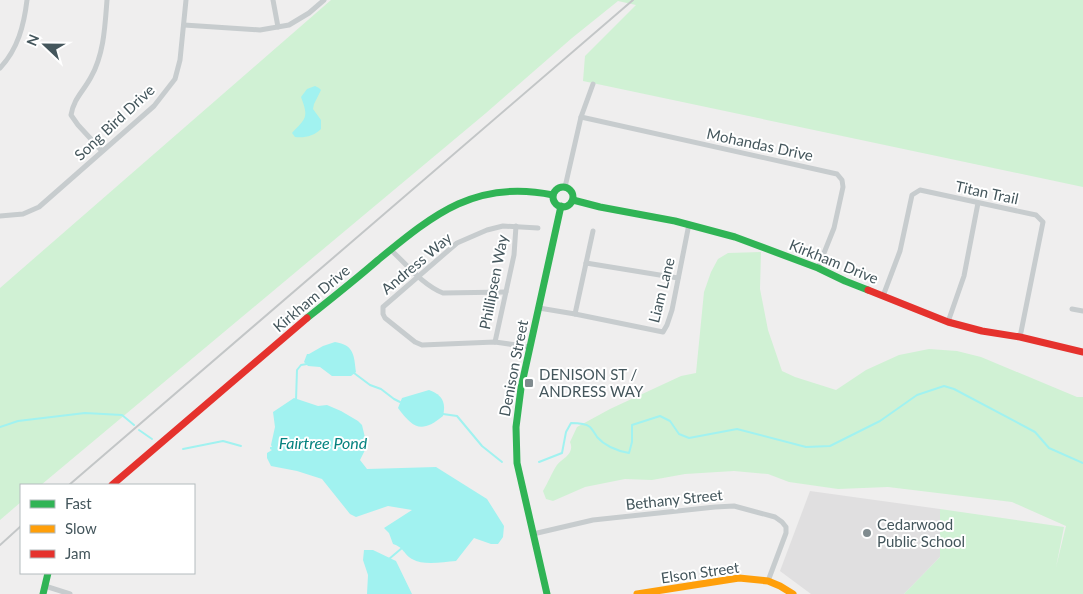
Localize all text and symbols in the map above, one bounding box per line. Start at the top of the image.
north arrow [20,20,70,70]
text: N [23,32,42,48]
street label: Song Bird Drive [70,80,158,164]
street label: Mohandas Drive [705,124,815,164]
street label: Titan Trail [954,177,1020,207]
street label: Andress Way [377,228,455,298]
street label: Phillipsen Way [475,233,511,331]
street label: Kirkham Drive [787,235,881,287]
street label: Liam Lane [644,256,678,324]
street label: Kirkham Drive [269,261,353,335]
street label: Denison Street [495,318,531,418]
place label: DENISON ST / ANDRESS WAY [539,365,644,400]
marker: DENISON ST / ANDRESS WAY [523,377,535,389]
water label: Fairtree Pond [279,433,368,452]
legend [20,484,195,574]
street label: Bethany Street [625,485,724,513]
text: Fast [65,494,92,512]
place label: Cedarwood Public School [877,515,965,550]
text: Slow [65,519,97,537]
marker: Cedarwood Public School [861,527,873,539]
text: Jam [65,544,91,562]
street label: Elson Street [660,558,741,586]

